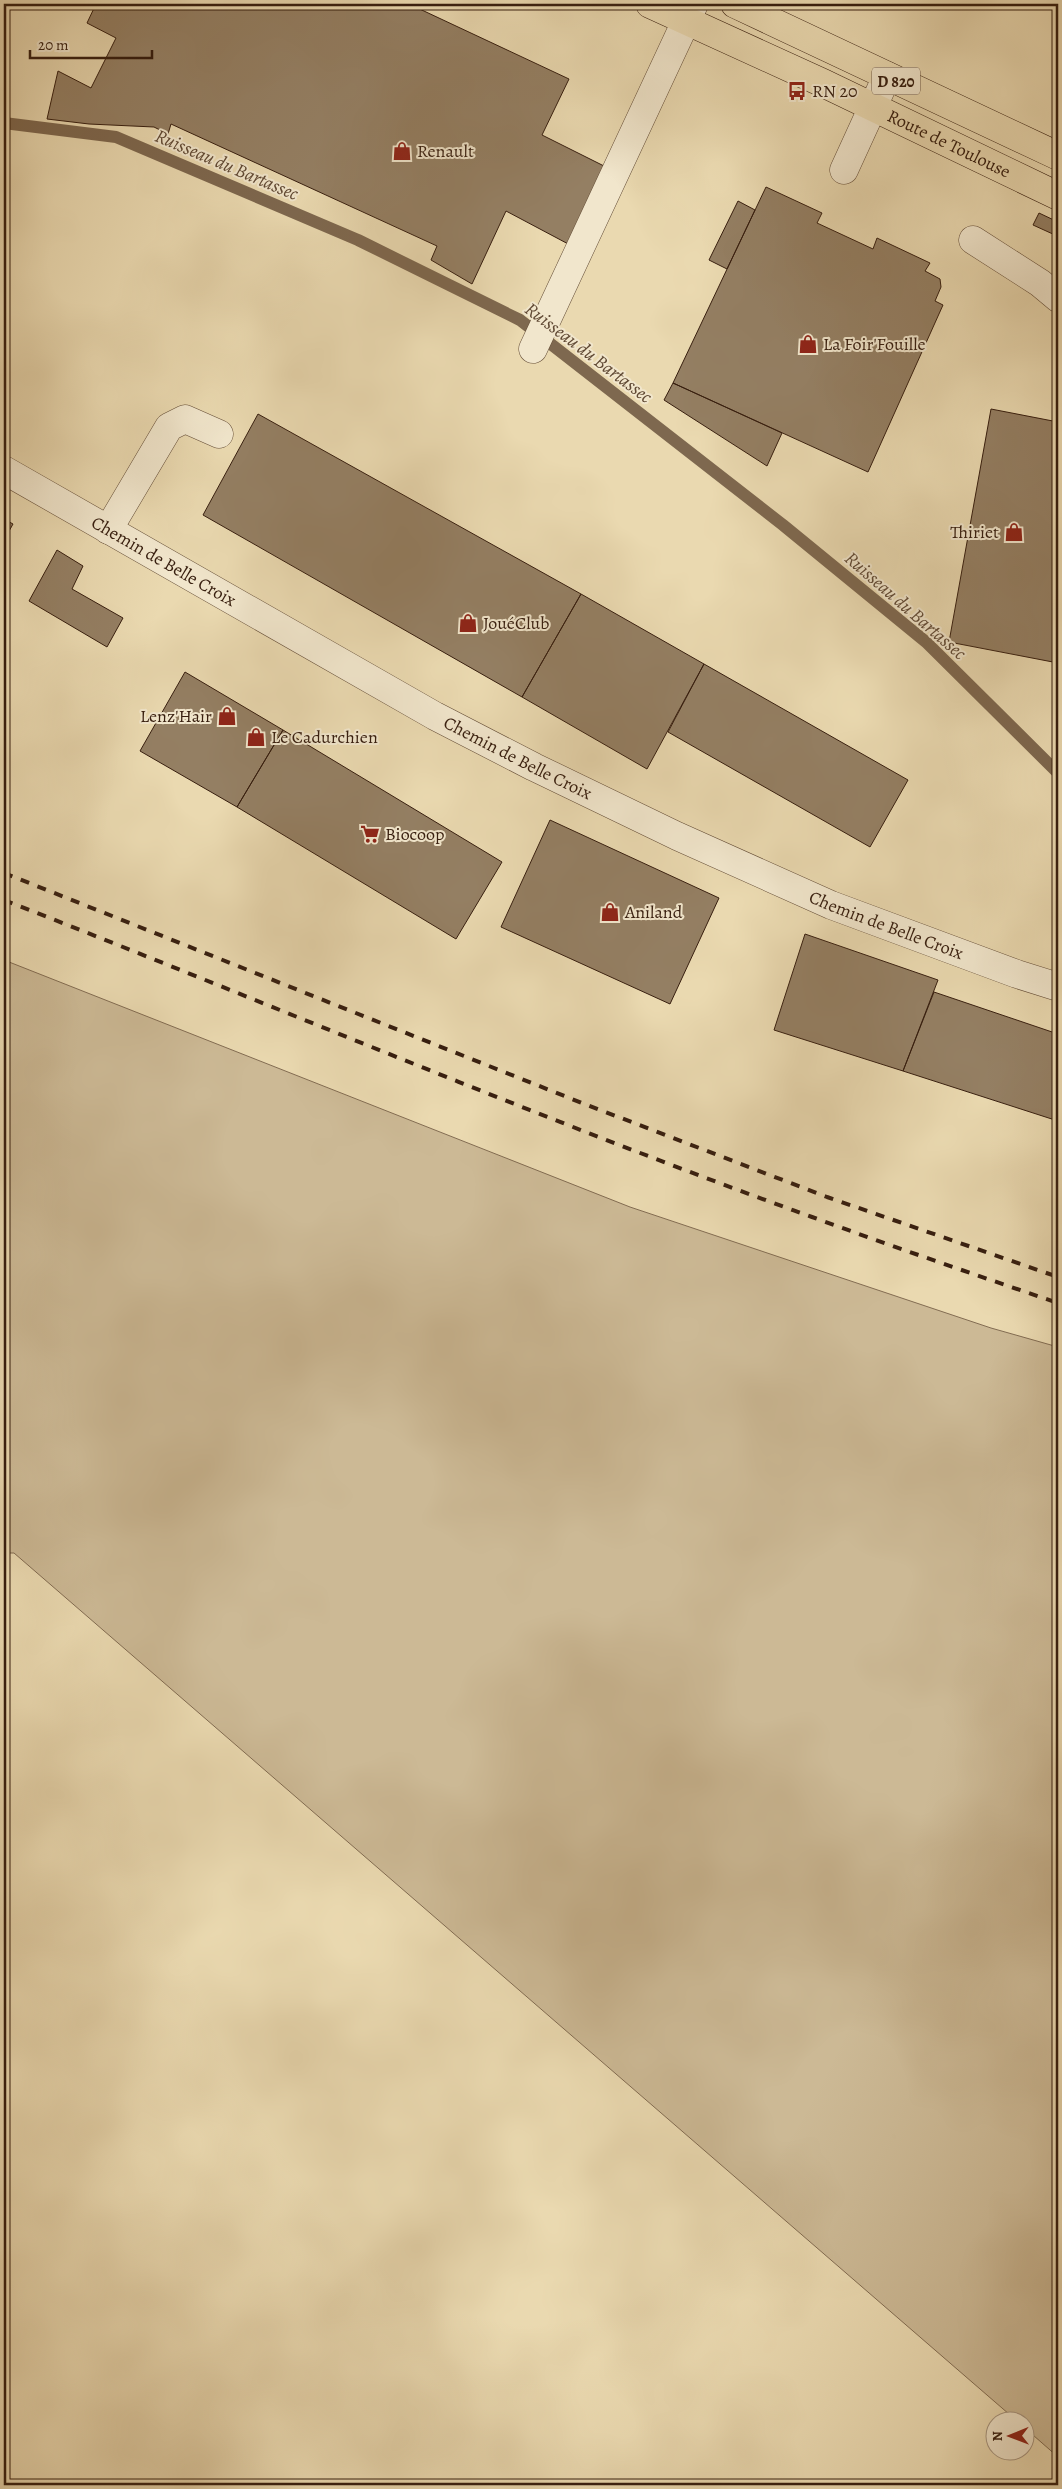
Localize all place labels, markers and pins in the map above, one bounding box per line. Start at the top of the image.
place label: RN 20 [812,79,858,103]
bus stop icon: RN 20 [786,80,808,102]
place label: Renault [417,139,474,163]
shop icon: Renault [391,140,413,162]
place label: La Foir'Fouille [823,332,926,356]
shop icon: La Foir'Fouille [797,333,819,355]
place label: Thiriet [950,520,999,544]
shop icon: Thiriet [1003,521,1025,543]
place label: JouéClub [483,611,549,635]
shop icon: JouéClub [457,612,479,634]
place label: Lenz'Hair [140,704,212,728]
shop icon: Lenz'Hair [216,705,238,727]
place label: Le Cadurchien [271,725,378,749]
shop icon: Le Cadurchien [245,726,267,748]
place label: Biocoop [385,822,444,846]
supermarket icon: Biocoop [359,823,381,845]
place label: Aniland [624,900,683,924]
shop icon: Aniland [599,901,621,923]

